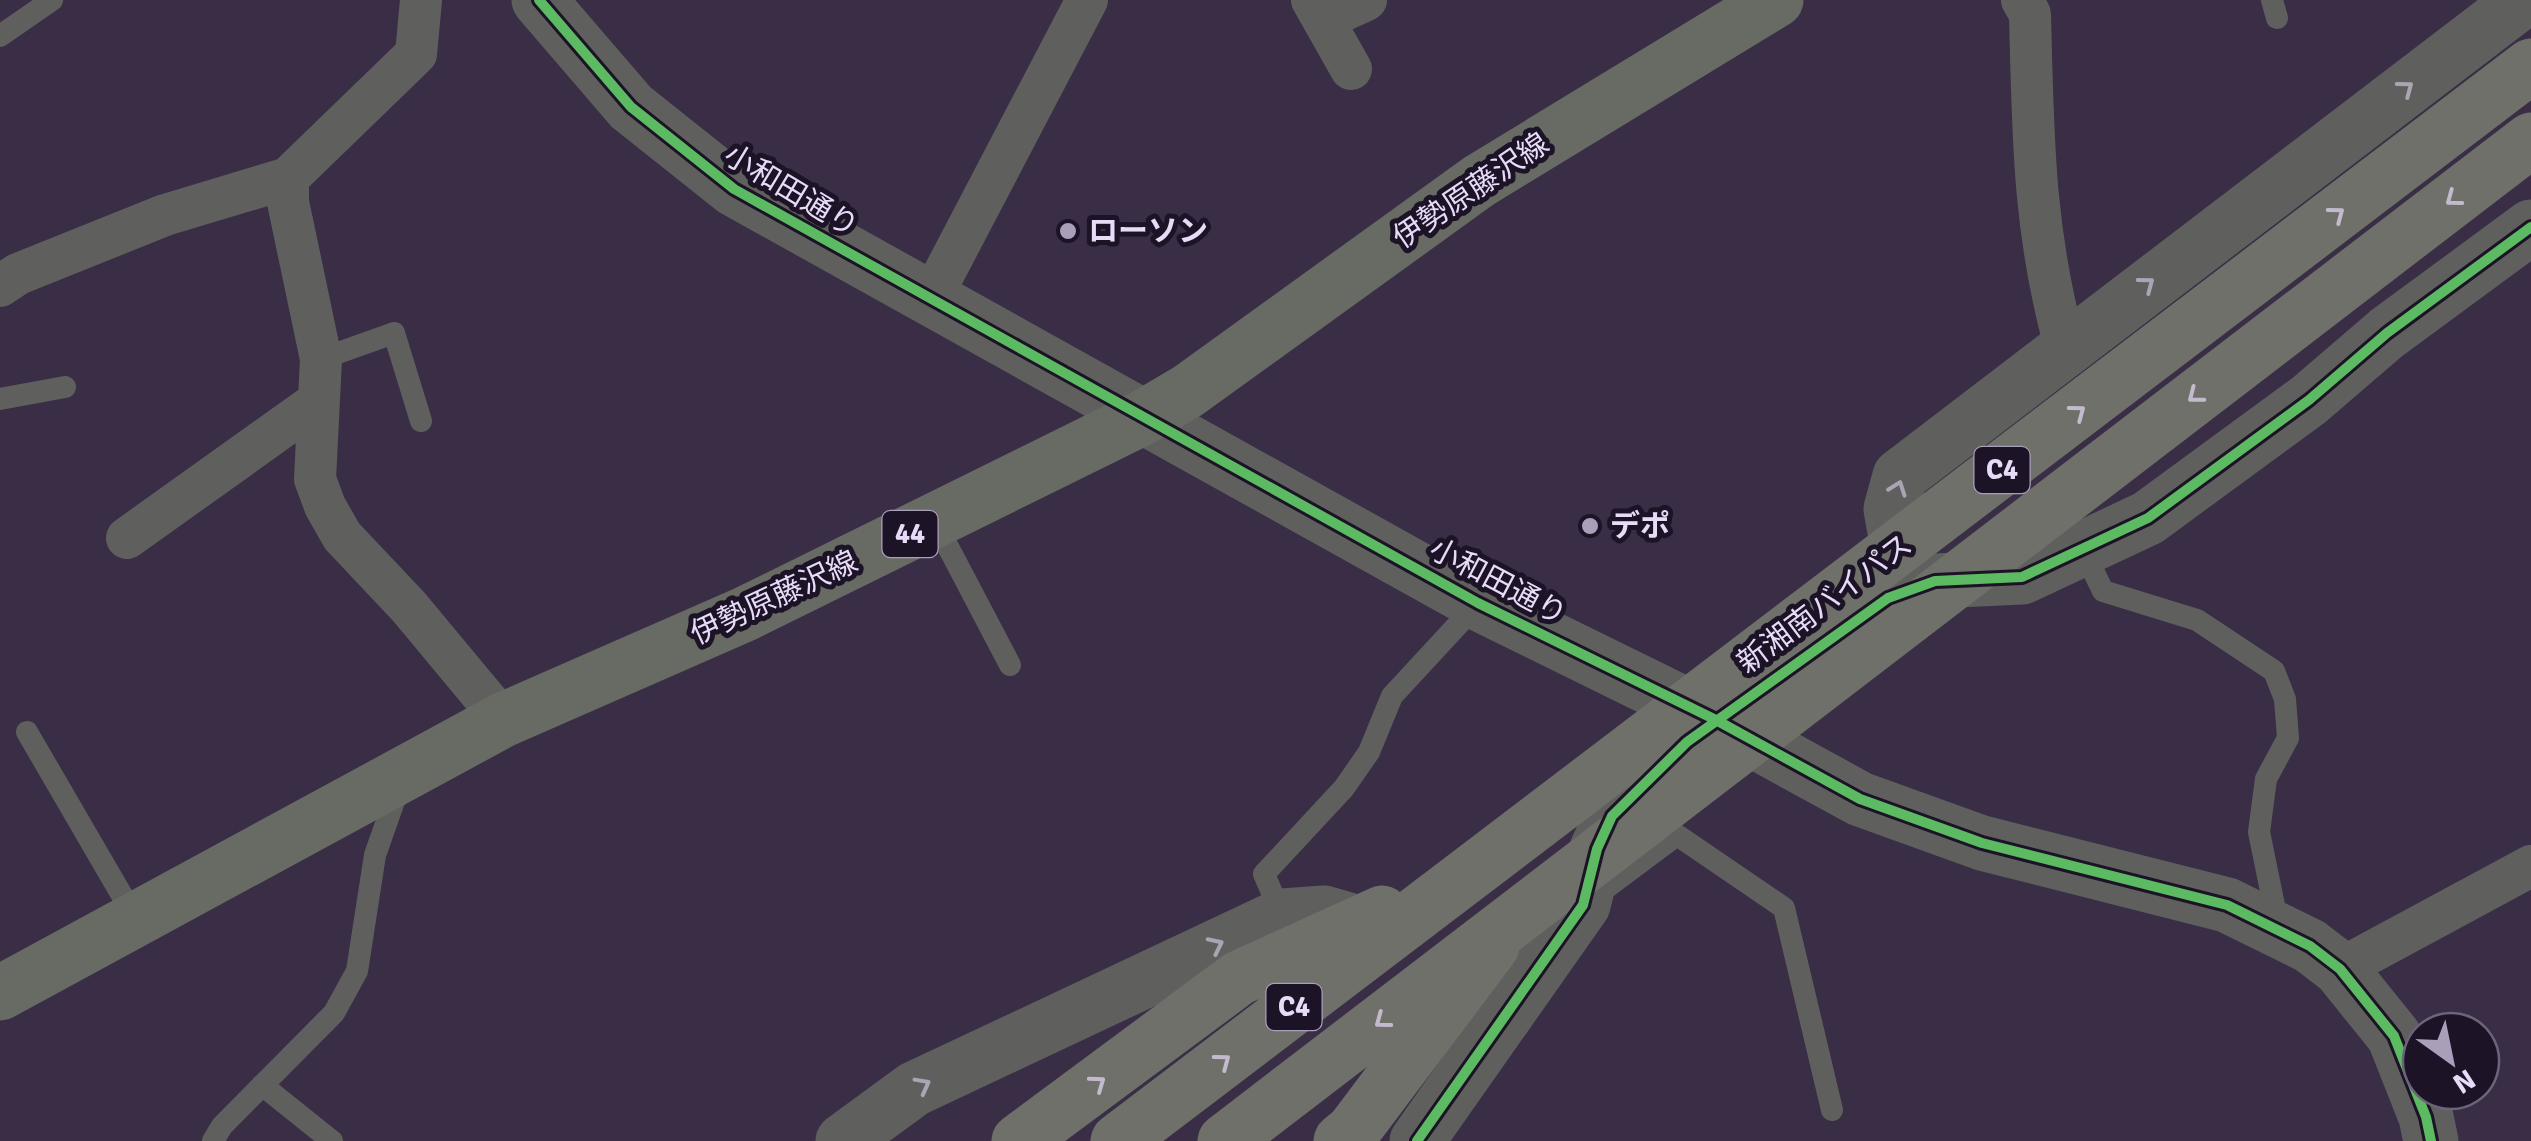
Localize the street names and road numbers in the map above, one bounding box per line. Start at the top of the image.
street label: 伊勢原藤沢線 [1386,125,1556,257]
street label: 小和田通り [717,137,865,245]
road number: C4 [1974,447,2030,493]
road number: 44 [882,511,938,557]
street label: 新湘南バイパス [1730,526,1920,682]
street label: 小和田通り [1423,530,1573,634]
street label: 伊勢原藤沢線 [685,543,863,653]
road number: C4 [1266,984,1322,1030]

